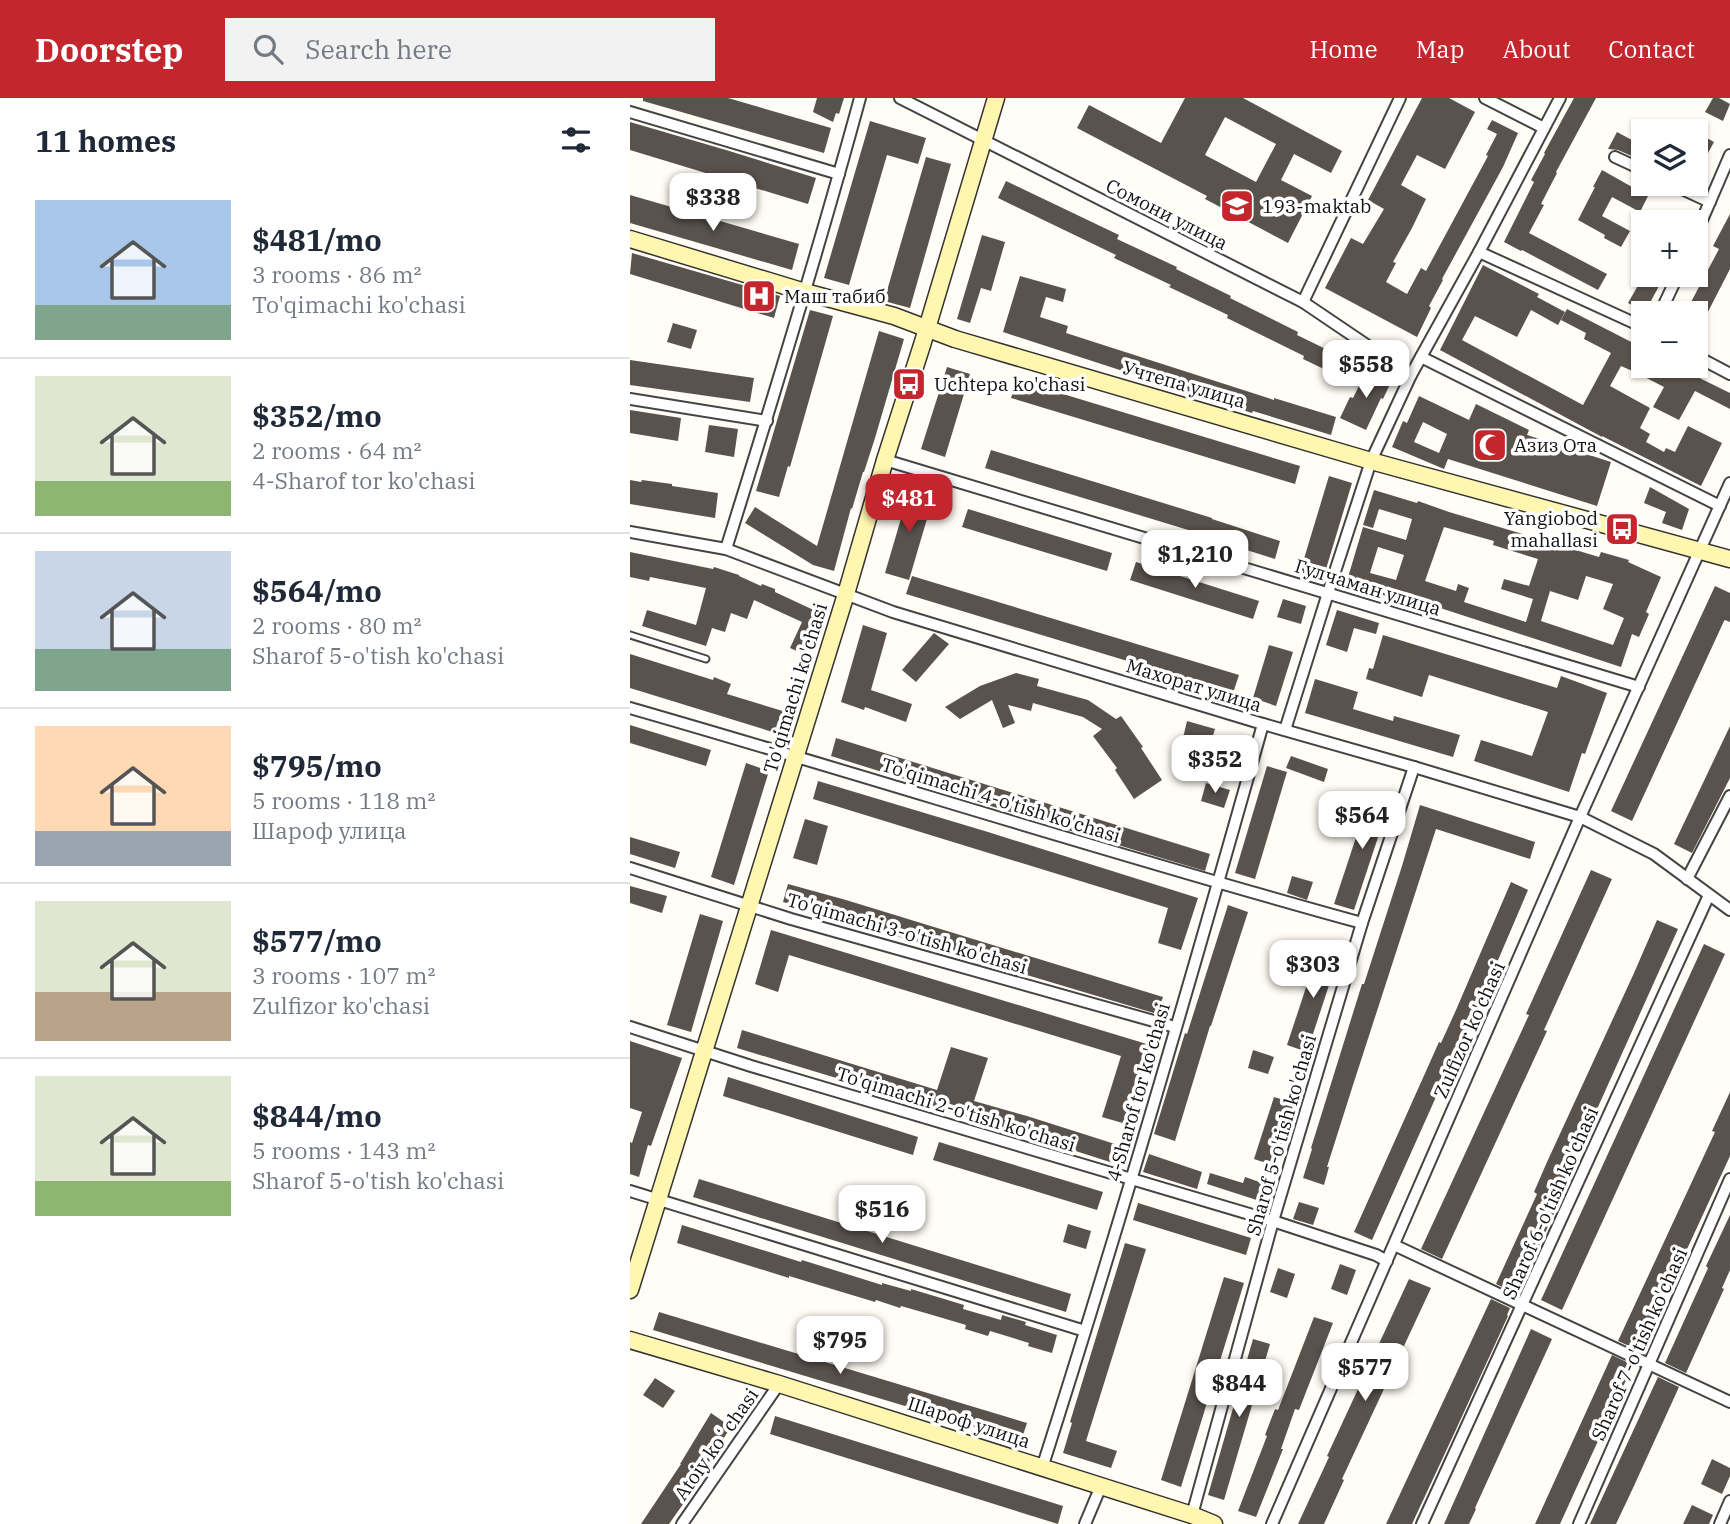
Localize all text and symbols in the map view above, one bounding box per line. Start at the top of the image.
search box [225,18,715,81]
text: Doorstep [35,28,183,71]
icon: search [249,30,287,68]
text: Search here [305,32,452,66]
text: Home [1310,33,1378,65]
text: Map [1416,33,1464,65]
text: About [1502,33,1570,65]
text: Contact [1608,33,1695,65]
map controls [1631,119,1708,378]
button: layers [1631,119,1708,196]
text: 11 homes [35,121,176,160]
icon: filters [557,121,595,159]
street label: Сомони улица [1102,173,1232,255]
pin: $338 [672,174,754,233]
text: $338 [685,181,741,211]
school or university icon: 193-maktab [1218,187,1256,225]
place label: 193-maktab [1262,194,1371,218]
button: + [1631,210,1708,287]
text: $481/mo [252,220,382,259]
icon: home [91,228,175,312]
text: 3 rooms · 86 m² [252,259,422,289]
hospital icon: Маш табиб [740,277,778,315]
place label: Маш табиб [784,284,886,308]
text: To'qimachi ko'chasi [252,289,466,319]
button: − [1631,301,1708,378]
pin: $558 [1325,341,1407,400]
text: $558 [1338,348,1394,378]
street label: Учтепа улица [1120,355,1248,413]
bus stop icon: Uchtepa ko'chasi [890,365,928,403]
place label: Uchtepa ko'chasi [934,372,1085,396]
text: $352/mo [252,396,382,435]
icon: home [91,404,175,488]
mosque icon: Азиз Ота [1471,426,1509,464]
place label: Азиз Ота [1514,433,1597,457]
text: 2 rooms · 64 m² [252,435,422,465]
text: 4-Sharof tor ko'chasi [252,465,476,495]
pin: $481 [868,474,950,534]
text: $481 [881,482,937,512]
place label: Yangiobod mahallasi [1504,506,1598,552]
bus stop icon: Yangiobod mahallasi [1603,510,1641,548]
pin: $1,210 [1138,531,1252,590]
text: $1,210 [1157,538,1233,568]
street label: Гулчаман улица [1292,553,1444,621]
text: $564/mo [252,571,382,610]
icon: home [91,579,175,663]
street label: To'qimachi ko'chasi [758,600,832,776]
text: 2 rooms · 80 m² [252,610,422,640]
text: Sharof 5-o'tish ko'chasi [252,640,504,670]
street label: Махорат улица [1123,653,1265,717]
pin: $352 [1174,736,1256,795]
text: $352 [1187,743,1243,773]
text: $795/mo [252,746,382,785]
street label: To'qimachi 4-o'tish ko'chasi [878,752,1124,848]
icon: home [91,754,175,838]
text: 5 rooms · 118 m² [252,785,435,815]
pin: $564 [1321,792,1403,851]
text: $564 [1334,799,1390,829]
text: Шароф улица [252,815,407,845]
street label: To'qimachi 3-o'tish ko'chasi [784,887,1030,979]
text: $577/mo [252,921,382,960]
icon: home [91,929,175,1013]
pin: $303 [1272,940,1354,1000]
text: $303 [1285,948,1341,978]
street label: Zulfizor ko'chasi [1428,958,1510,1102]
text: 3 rooms · 107 m² [252,960,435,990]
text: Zulfizor ko'chasi [252,990,430,1020]
street label: 4-Sharof tor ko'chasi [1101,1000,1175,1184]
street label: Sharof 5-o'tish ko'chasi [1241,1032,1321,1238]
street label: To'qimachi 2-o'tish ko'chasi [833,1061,1079,1157]
text: $844/mo [252,1096,382,1135]
street label: Sharof 6-o'tish ko'chasi [1497,1103,1603,1303]
icon: home [91,1104,175,1188]
text: 5 rooms · 143 m² [252,1135,435,1165]
text: Sharof 5-o'tish ko'chasi [252,1165,504,1195]
pin: $516 [841,1186,923,1245]
text: $516 [854,1193,910,1223]
street label: Sharof 7-o'tish ko'chasi [1586,1244,1692,1444]
pin: $795 [799,1316,881,1376]
text: $795 [812,1324,868,1354]
pin: $577 [1324,1344,1406,1403]
text: $577 [1337,1351,1393,1381]
pin: $844 [1198,1360,1280,1419]
text: $844 [1211,1367,1267,1397]
street label: Atoiy koʻchasi [669,1383,763,1505]
street label: Шароф улица [905,1391,1033,1453]

